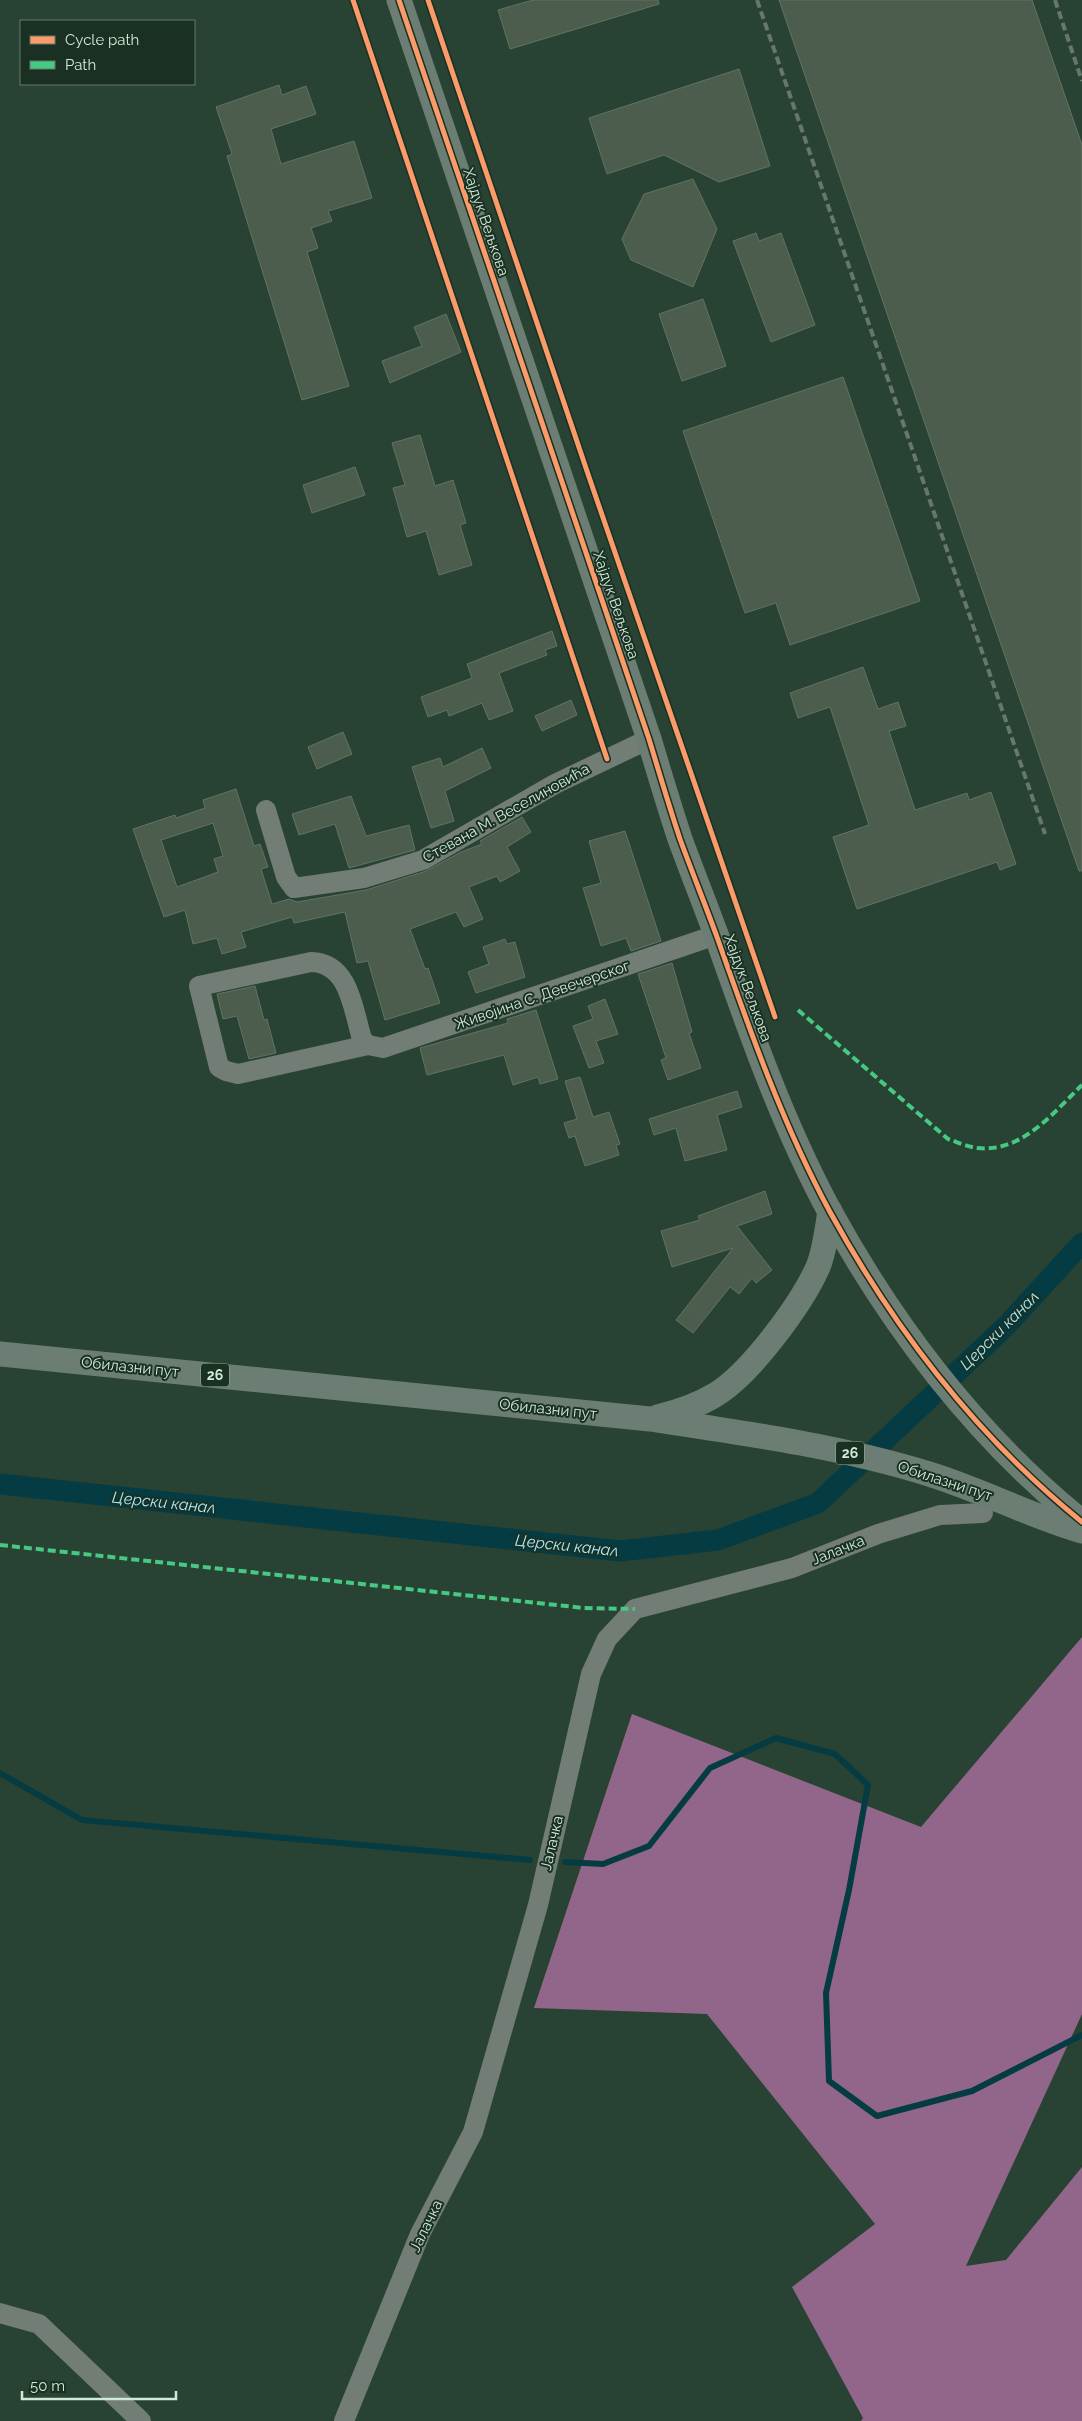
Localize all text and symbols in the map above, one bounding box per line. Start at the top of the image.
legend [20,20,195,85]
text: Cycle path [65,31,139,49]
text: Path [65,56,96,74]
street label: Хајдук Вељкова [459,166,513,278]
street label: Хајдук Вељкова [589,549,643,661]
street label: Стевана М. Веселиновића [420,760,592,866]
street label: Хајдук Вељкова [720,932,776,1044]
street label: Живојина С. Девечерског [452,957,632,1033]
water label: Церски канал [956,1287,1043,1374]
street label: Обилазни пут [80,1353,180,1381]
road number: 26 [201,1364,229,1386]
street label: Обилазни пут [498,1395,598,1423]
road number: 26 [836,1442,864,1465]
street label: Обилазни пут [896,1457,994,1505]
water label: Церски канал [111,1488,217,1517]
water label: Церски канал [514,1531,620,1560]
street label: Јалачка [809,1531,867,1569]
street label: Јалачка [537,1814,567,1872]
street label: Јалачка [406,2197,446,2255]
scale bar [22,2368,176,2400]
text: 50 m [30,2377,65,2395]

